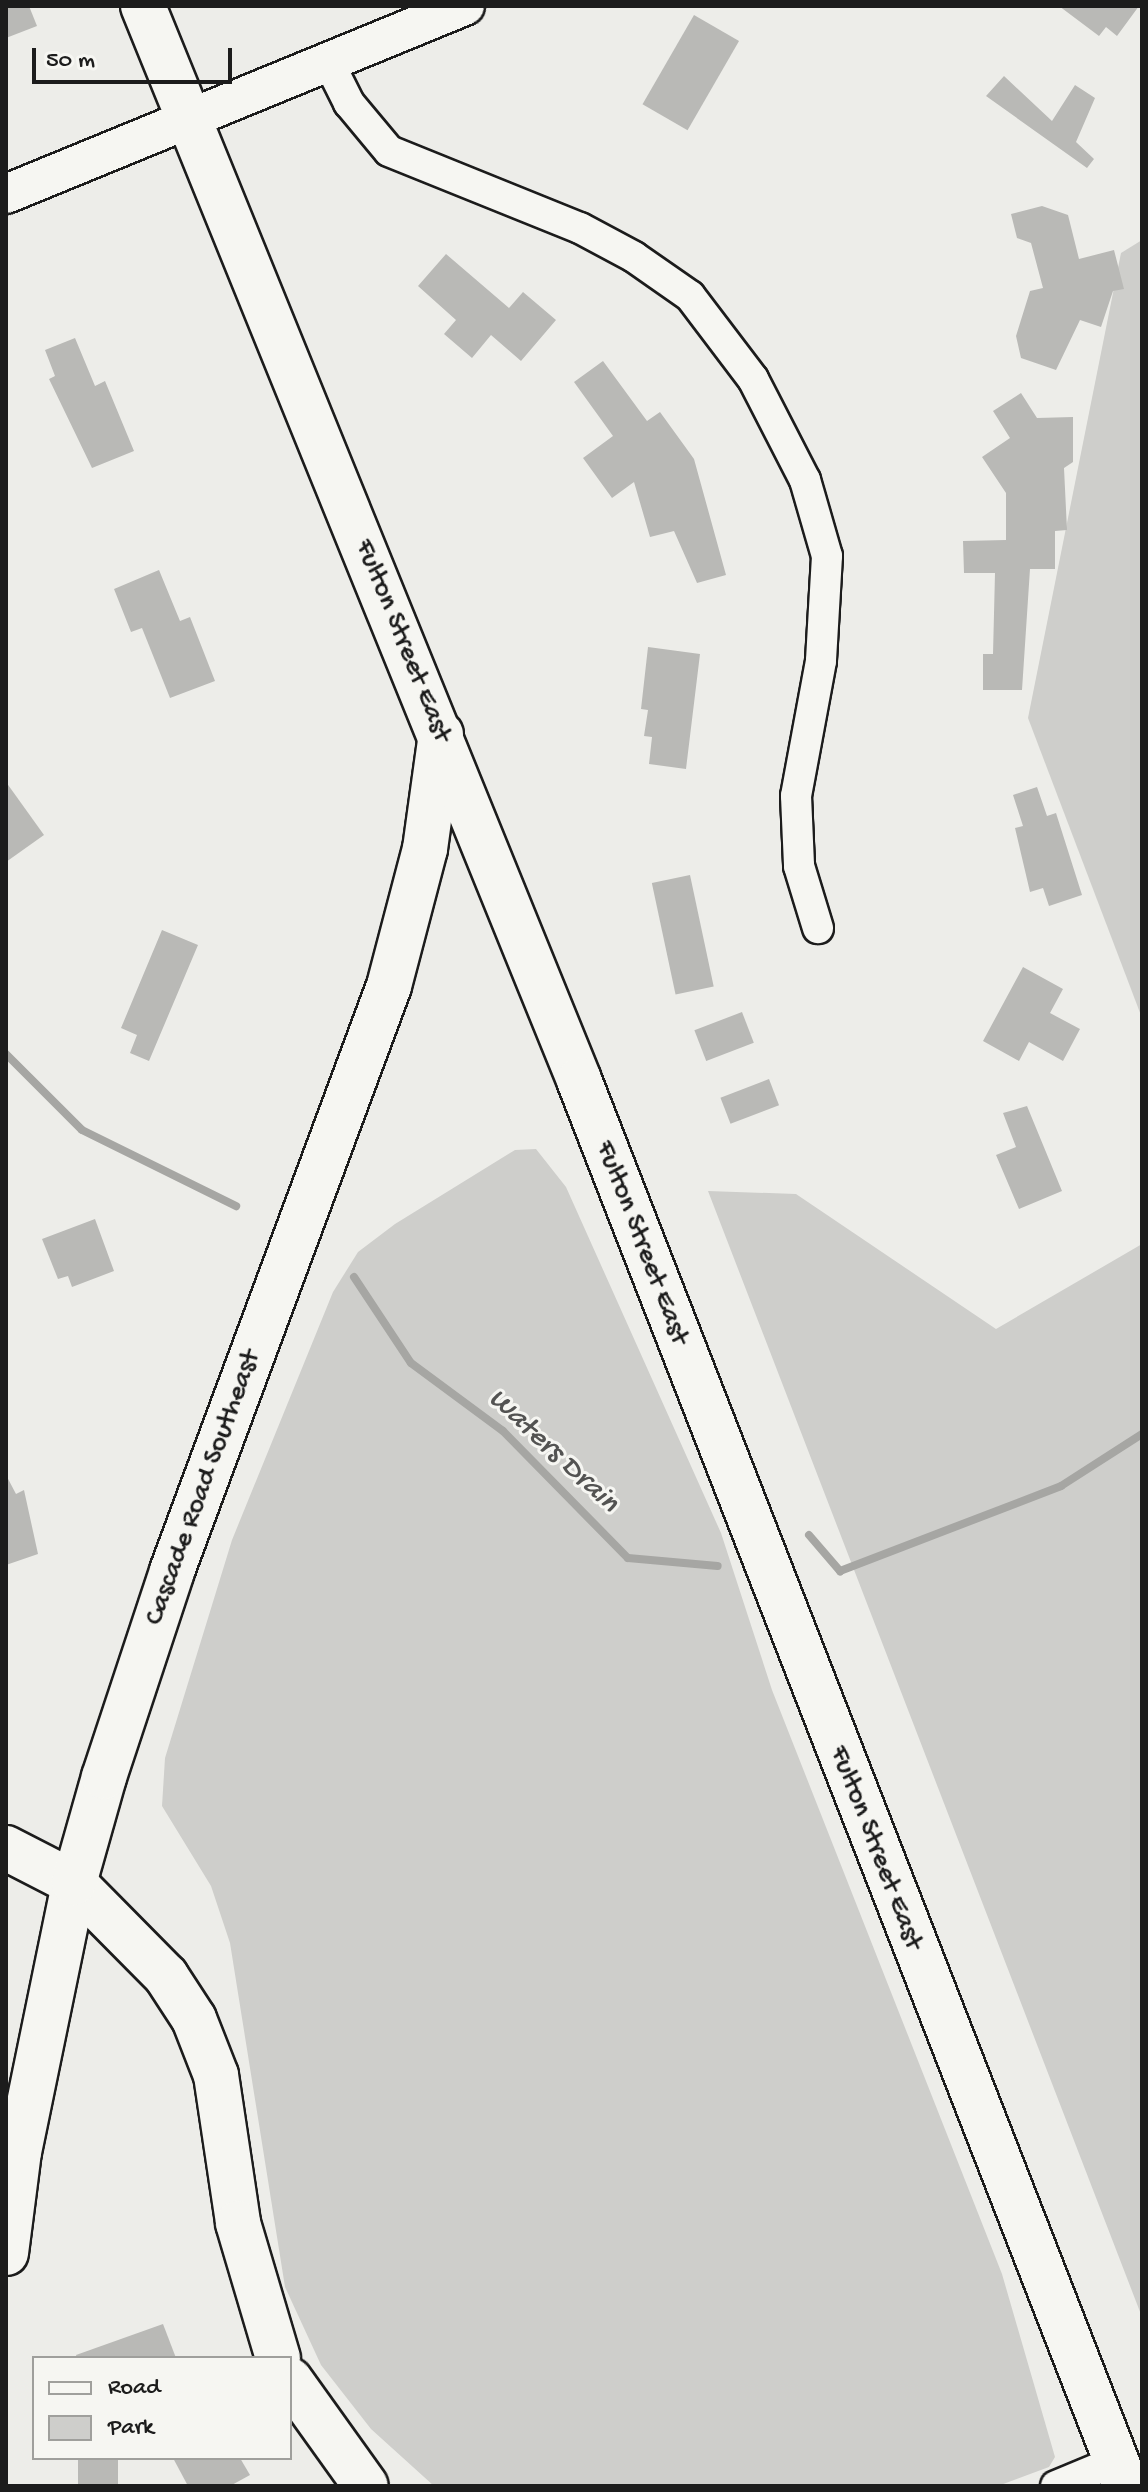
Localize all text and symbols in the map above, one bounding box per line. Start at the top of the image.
scale bar [36,32,236,82]
text: 50 m [46,47,95,76]
street label: Fulton Street East [346,535,458,747]
street label: Fulton Street East [587,1136,695,1350]
street label: Cascade Road Southeast [139,1346,269,1630]
water label: Waters Drain [479,1382,625,1522]
street label: Fulton Street East [821,1741,929,1955]
legend [32,2356,292,2460]
text: Road [108,2374,160,2403]
text: Park [108,2414,154,2443]

